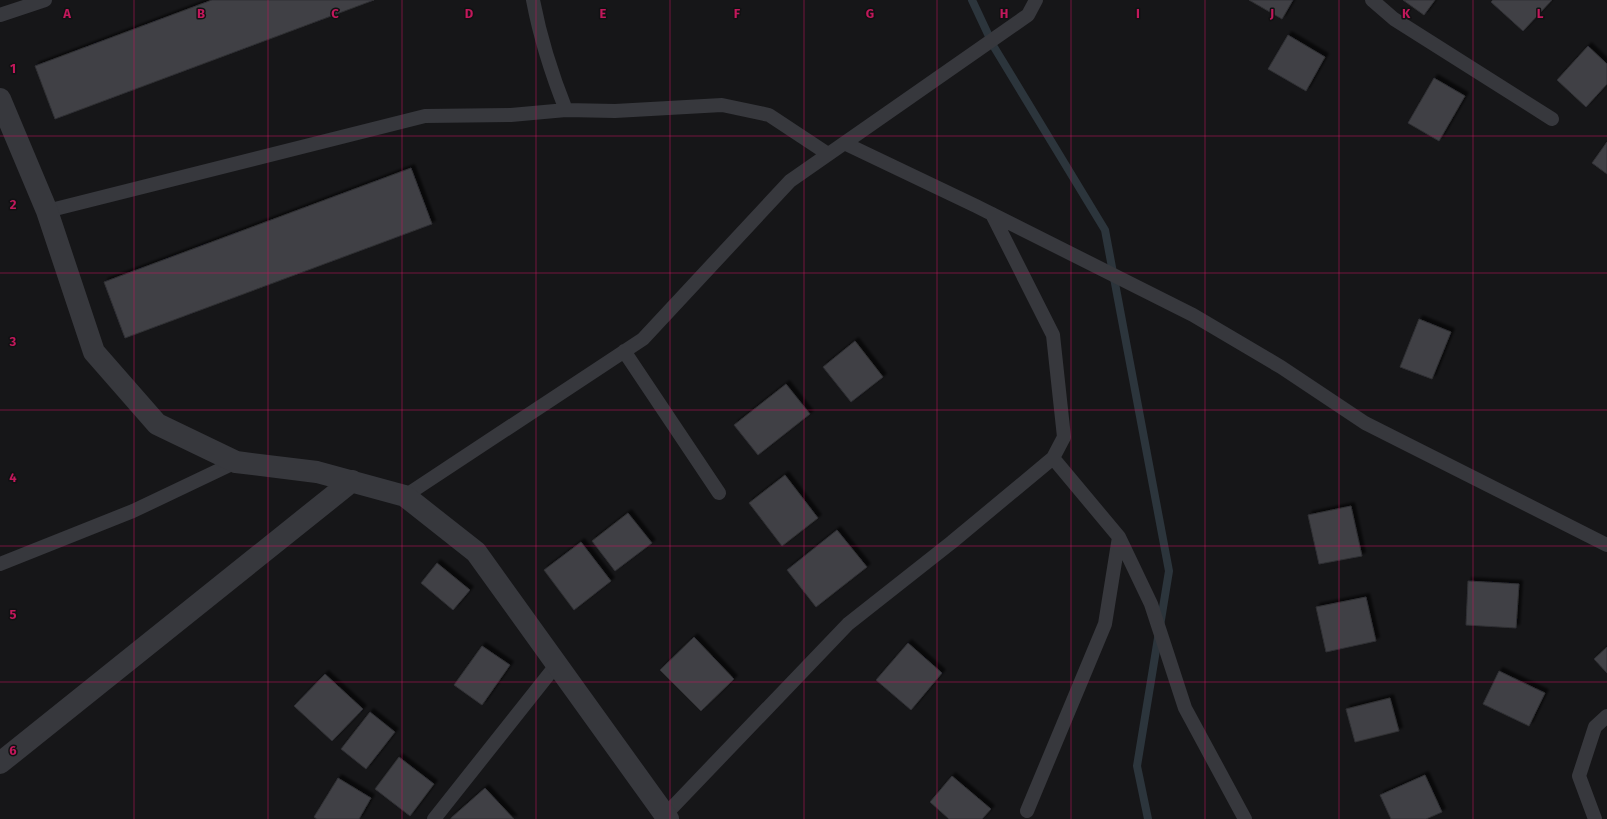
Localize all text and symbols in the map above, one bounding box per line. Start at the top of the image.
text: A [62,6,71,21]
text: B [197,6,205,21]
text: C [331,6,339,21]
text: D [465,6,474,21]
text: E [600,6,607,21]
text: F [734,6,741,21]
text: G [866,6,874,21]
text: H [1000,6,1008,21]
text: I [1136,6,1140,21]
text: J [1269,6,1274,21]
text: K [1402,6,1411,21]
text: L [1537,6,1544,21]
text: 1 [10,61,16,76]
text: 2 [10,197,17,212]
text: 3 [9,334,17,349]
text: 4 [9,470,17,485]
text: 5 [10,607,17,622]
text: 6 [9,743,17,758]

